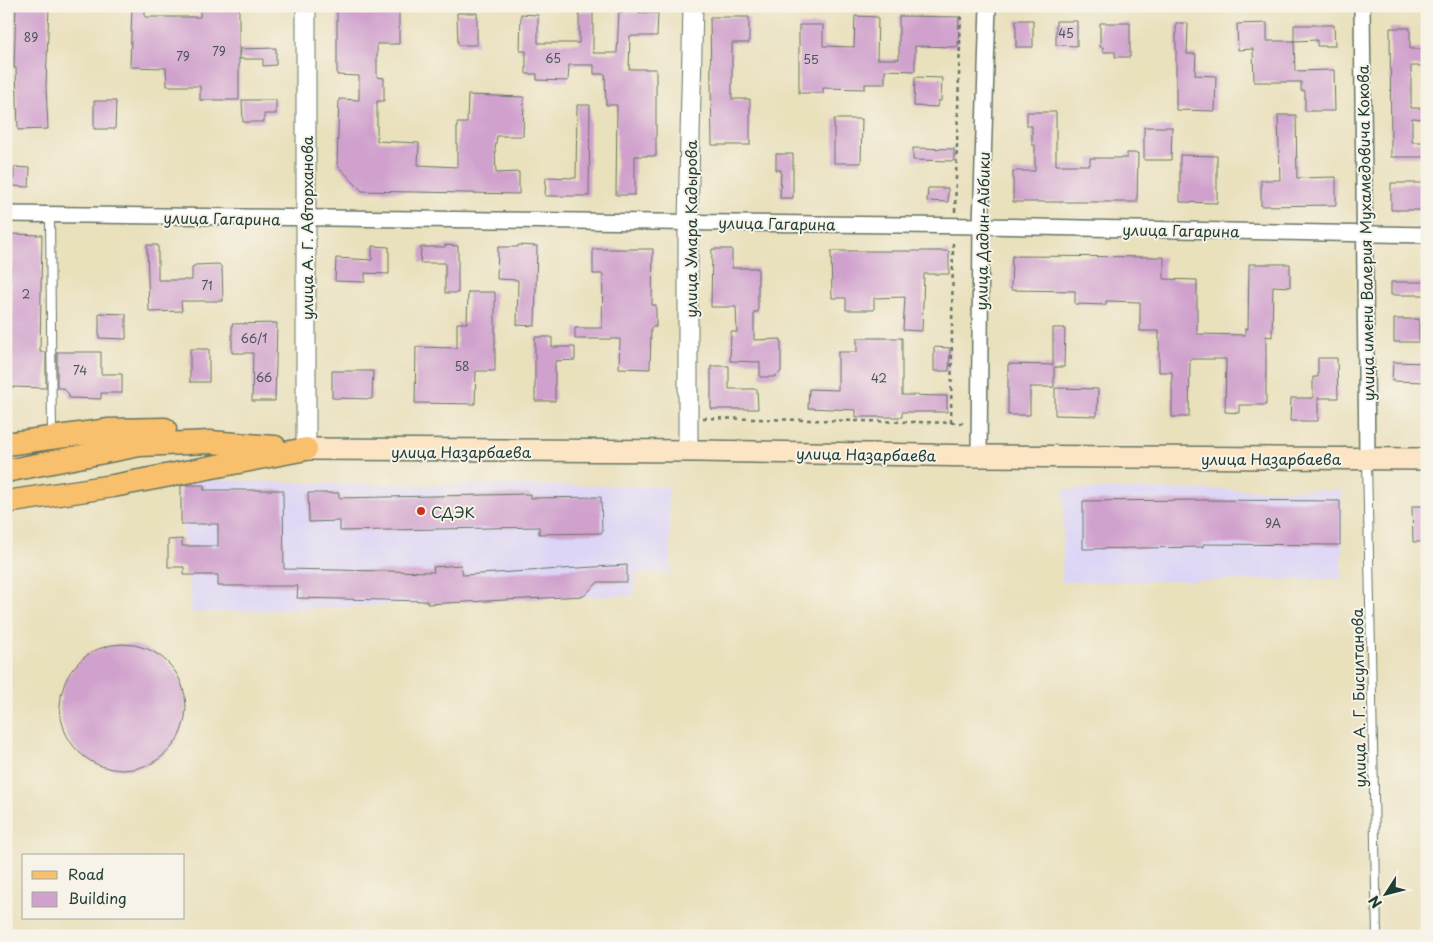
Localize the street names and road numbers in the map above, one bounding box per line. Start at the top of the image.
street label: улица имени Валерия Мухамедовича Кокова [1351,64,1379,401]
street label: улица А. Г. Авторханова [295,135,318,320]
street label: улица Умара Кадырова [679,140,702,318]
street label: улица Дадин-Айбики [969,151,995,311]
street label: улица Гагарина [163,205,281,231]
street label: улица Гагарина [718,210,836,236]
street label: улица Гагарина [1122,217,1240,243]
street label: улица Назарбаева [391,440,532,463]
street label: улица Назарбаева [796,441,937,467]
street label: улица Назарбаева [1201,447,1342,470]
street label: улица А. Г. Бисултанова [1345,607,1371,788]

